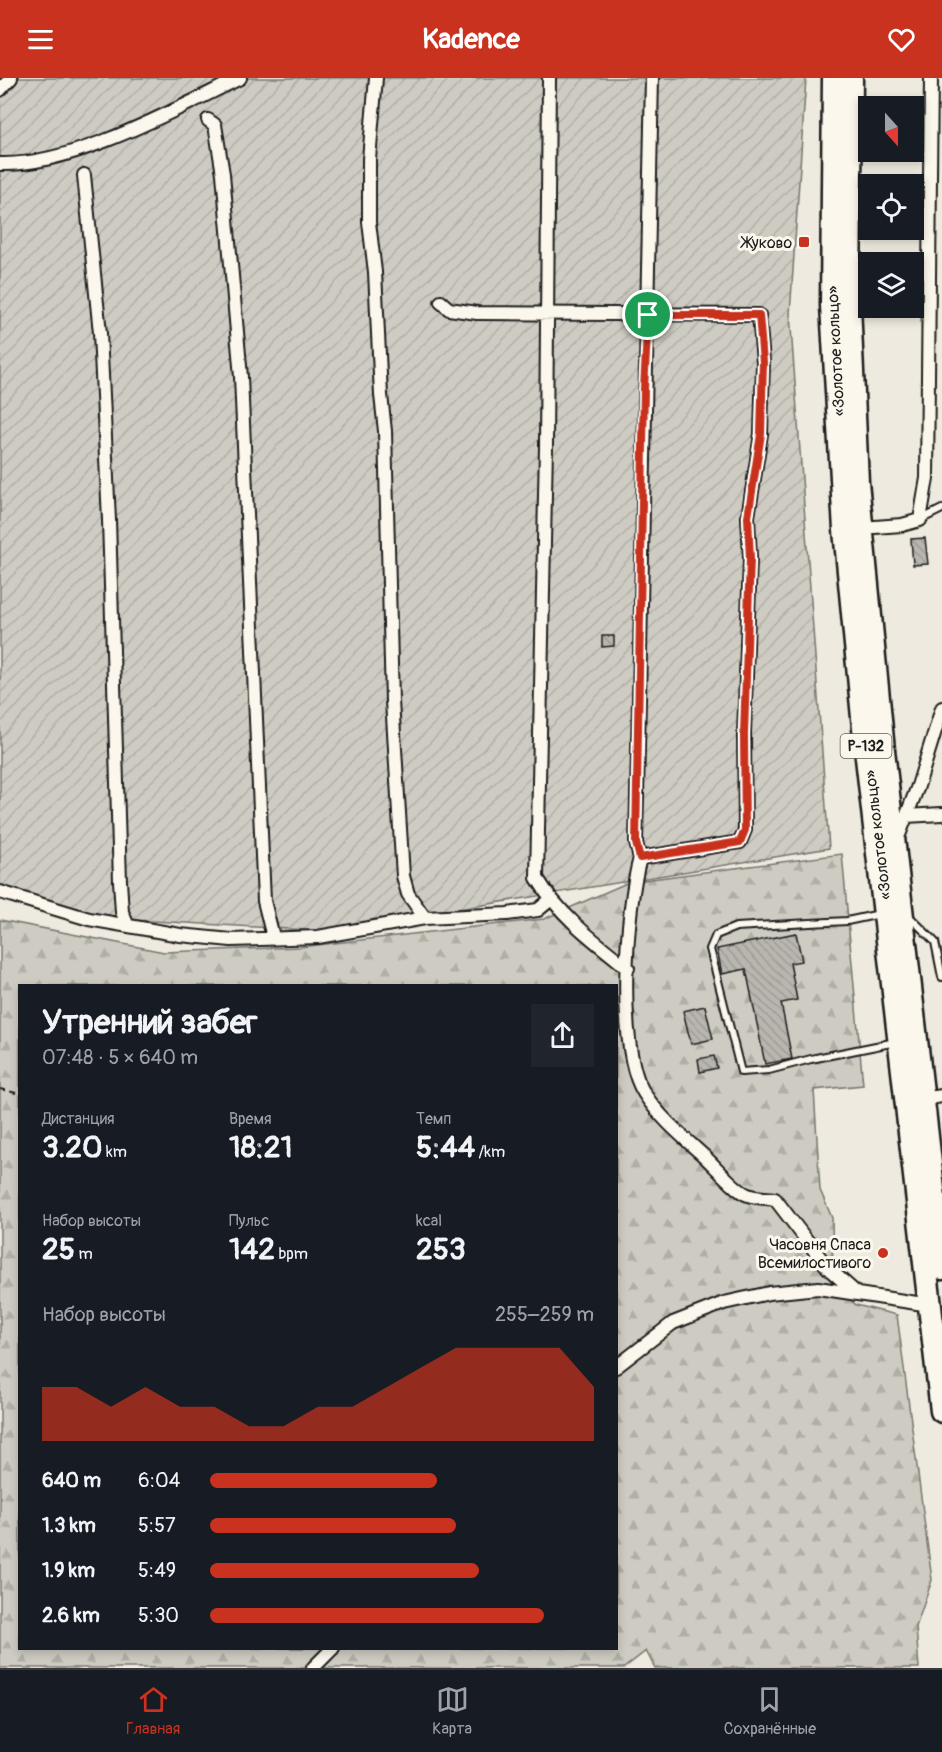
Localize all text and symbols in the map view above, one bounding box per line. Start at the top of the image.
icon: menu [24,23,57,56]
text: Kadence [422,23,520,56]
icon: heart [885,23,918,56]
north arrow [858,96,924,162]
map controls [858,96,924,318]
button: locate [858,174,924,240]
place label: Жуково [739,233,792,253]
marker: Жуково [797,235,811,249]
button: layers [858,252,924,318]
street label: «Золотое кольцо» [823,285,849,417]
pin [622,289,673,340]
icon: arrive [631,298,664,331]
road number: Р-132 [840,734,892,758]
street label: «Золотое кольцо» [860,769,896,901]
text: Утренний забег [42,1002,258,1043]
button: share [531,1004,594,1067]
text: 07:48 · 5 × 640 m [42,1045,198,1070]
text: Дистанция [42,1109,115,1129]
text: Время [229,1109,272,1129]
text: Темп [416,1109,451,1129]
text: 3.20 [42,1129,103,1166]
text: 18:21 [229,1129,292,1166]
text: 5:44 [416,1129,475,1166]
text: km [103,1142,127,1162]
text: /km [475,1142,505,1162]
text: Набор высоты [42,1211,141,1231]
text: Пульс [229,1211,269,1231]
text: kcal [416,1211,442,1231]
text: 25 [42,1231,75,1268]
text: 142 [229,1231,275,1268]
text: 253 [416,1231,466,1268]
place label: Часовня Спаса Всемилостивого [758,1235,871,1273]
text: m [75,1244,93,1264]
text: bpm [275,1244,308,1264]
marker: Часовня Спаса Всемилостивого [876,1246,890,1260]
text: Набор высоты [42,1302,166,1327]
text: 255–259 m [495,1302,594,1327]
text: 640 m [42,1468,101,1493]
text: 6:04 [138,1468,180,1493]
text: 1.3 km [42,1513,96,1538]
text: 5:57 [138,1513,176,1538]
text: 1.9 km [42,1558,95,1583]
text: 5:49 [138,1558,176,1583]
text: 2.6 km [42,1603,100,1628]
text: 5:30 [138,1603,179,1628]
tab: Главная [126,1683,180,1739]
tab: Карта [432,1683,472,1739]
tab: Сохранённые [724,1683,816,1739]

